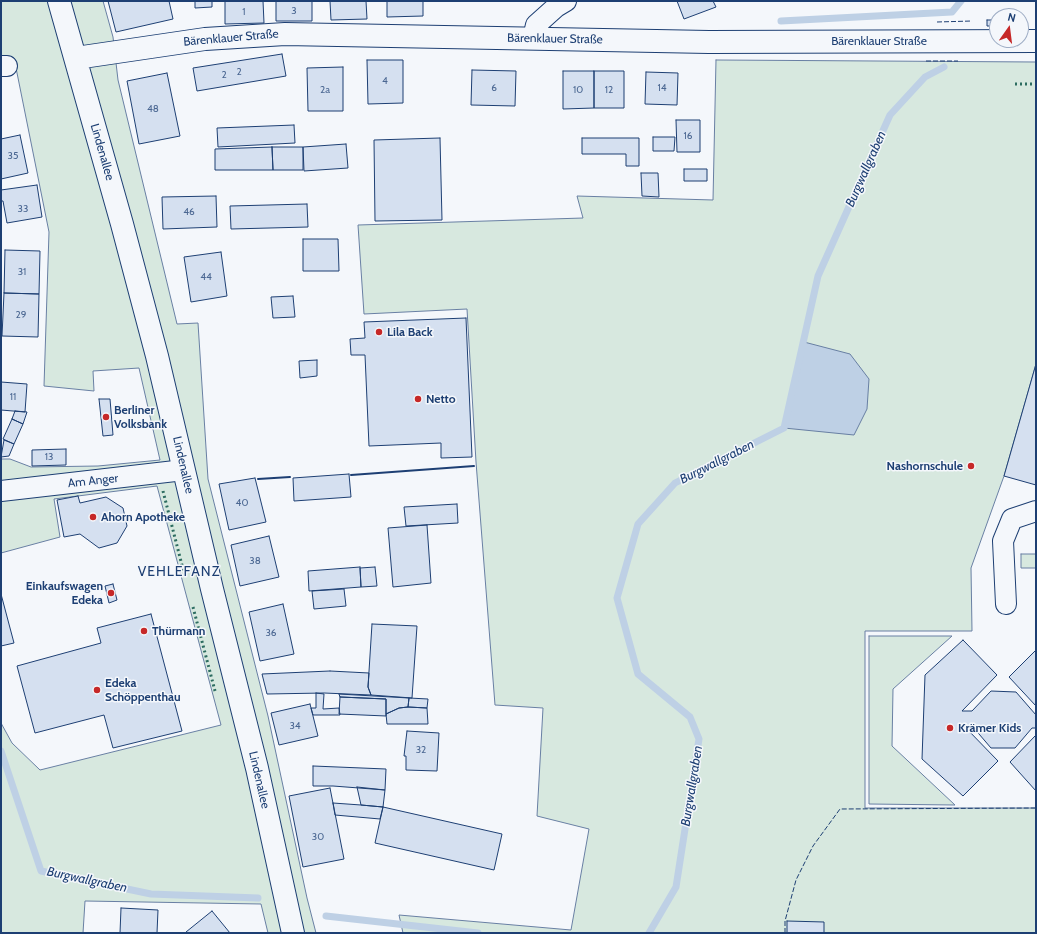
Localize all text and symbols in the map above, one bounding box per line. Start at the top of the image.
house number: 3 [291,5,297,17]
house number: 1 [242,6,246,18]
north arrow [989,8,1029,48]
text: N [1006,10,1017,25]
street label: Bärenklauer Straße [183,27,279,49]
street label: Bärenklauer Straße [507,31,603,47]
street label: Bärenklauer Straße [831,34,927,48]
house number: 2 [236,66,242,78]
house number: 2 [221,69,227,81]
house number: 4 [382,75,388,87]
house number: 6 [491,82,497,94]
house number: 14 [657,82,667,94]
house number: 2a [320,84,330,96]
house number: 10 [573,84,583,96]
house number: 12 [605,84,613,96]
house number: 48 [147,103,159,115]
street label: Lindenallee [87,122,117,182]
water label: Burgwallgraben [842,129,890,209]
house number: 16 [684,130,692,142]
house number: 35 [8,150,18,162]
house number: 33 [18,203,28,215]
house number: 46 [183,206,195,218]
house number: 31 [18,266,26,278]
house number: 44 [200,271,212,283]
house number: 29 [16,309,26,321]
place label: Lila Back [387,325,432,339]
marker: Lila Back [374,327,384,337]
house number: 11 [10,391,16,403]
place label: Netto [426,392,456,406]
marker: Netto [413,394,423,404]
place label: Berliner Volksbank [114,403,167,431]
marker: Berliner Volksbank [101,412,111,422]
street label: Lindenallee [169,435,197,495]
water label: Burgwallgraben [677,437,757,487]
house number: 13 [45,451,53,463]
place label: Nashornschule [887,459,963,473]
marker: Nashornschule [966,461,976,471]
street label: Am Anger [67,471,119,491]
house number: 40 [236,497,248,509]
place label: Ahorn Apotheke [101,510,185,524]
marker: Ahorn Apotheke [88,512,98,522]
house number: 38 [249,555,261,567]
district label: VEHLEFANZ [138,564,220,580]
place label: Einkaufswagen Edeka [26,579,103,607]
marker: Einkaufswagen Edeka [106,588,116,598]
place label: Thürmann [152,624,205,638]
marker: Thürmann [139,626,149,636]
house number: 36 [265,627,277,639]
place label: Edeka Schöppenthau [105,676,181,704]
marker: Edeka Schöppenthau [92,685,102,695]
house number: 34 [289,720,301,732]
place label: Krämer Kids [958,721,1021,735]
marker: Krämer Kids [945,723,955,733]
house number: 32 [416,744,426,756]
water label: Burgwallgraben [678,745,706,827]
street label: Lindenallee [245,750,273,810]
house number: 30 [312,831,324,843]
water label: Burgwallgraben [46,864,128,896]

